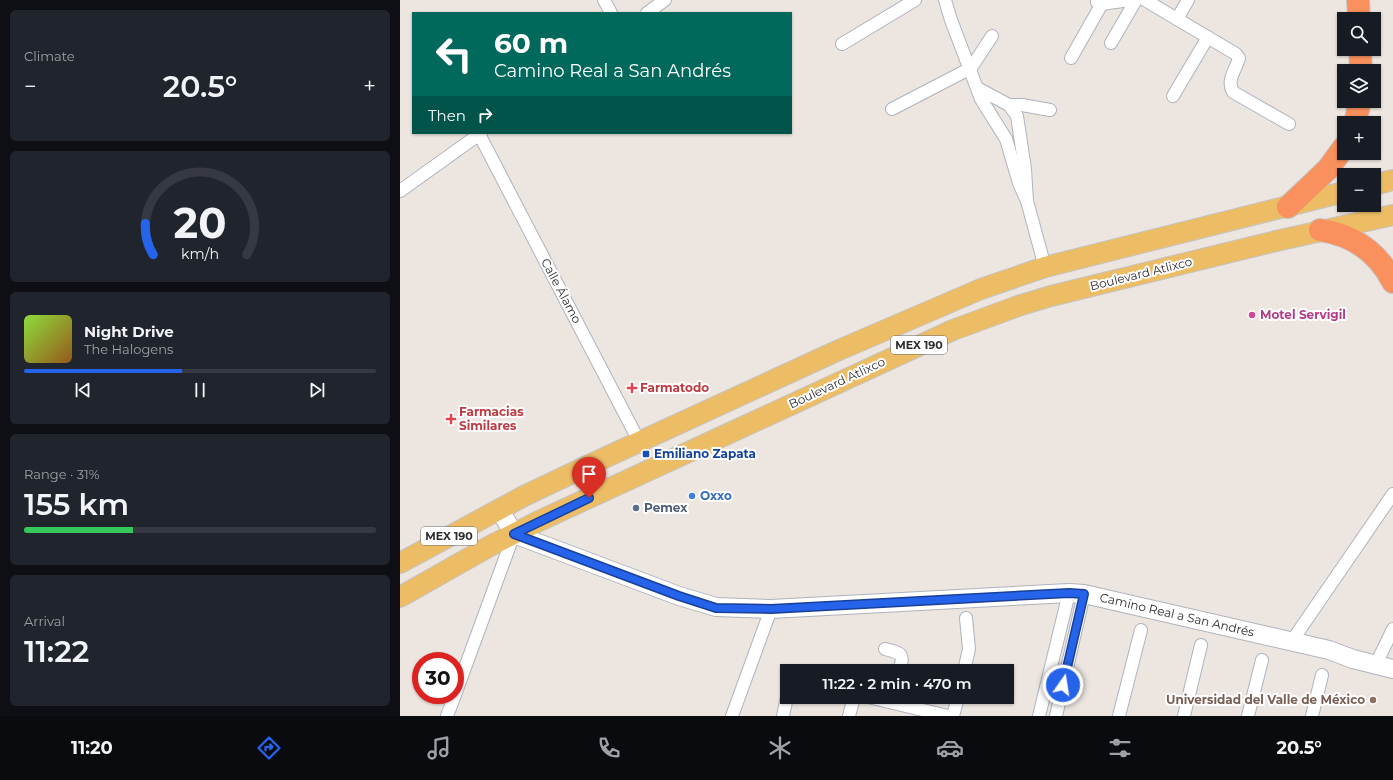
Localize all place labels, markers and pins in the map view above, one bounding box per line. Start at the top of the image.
place label: Motel Servigil [1260,307,1346,322]
marker: Motel Servigil [1247,310,1257,320]
place label: Farmatodo [640,380,709,395]
marker: Farmatodo [627,383,637,393]
place label: Farmacias Similares [459,404,524,433]
marker: Farmacias Similares [446,414,456,424]
place label: Emiliano Zapata [654,446,756,461]
marker: Emiliano Zapata [641,449,651,459]
pin [572,457,606,498]
place label: Oxxo [700,488,732,503]
marker: Oxxo [687,491,697,501]
place label: Pemex [644,500,688,515]
marker: Pemex [631,503,641,513]
place label: Universidad del Valle de México [1166,692,1365,707]
marker: Universidad del Valle de México [1368,695,1378,705]

